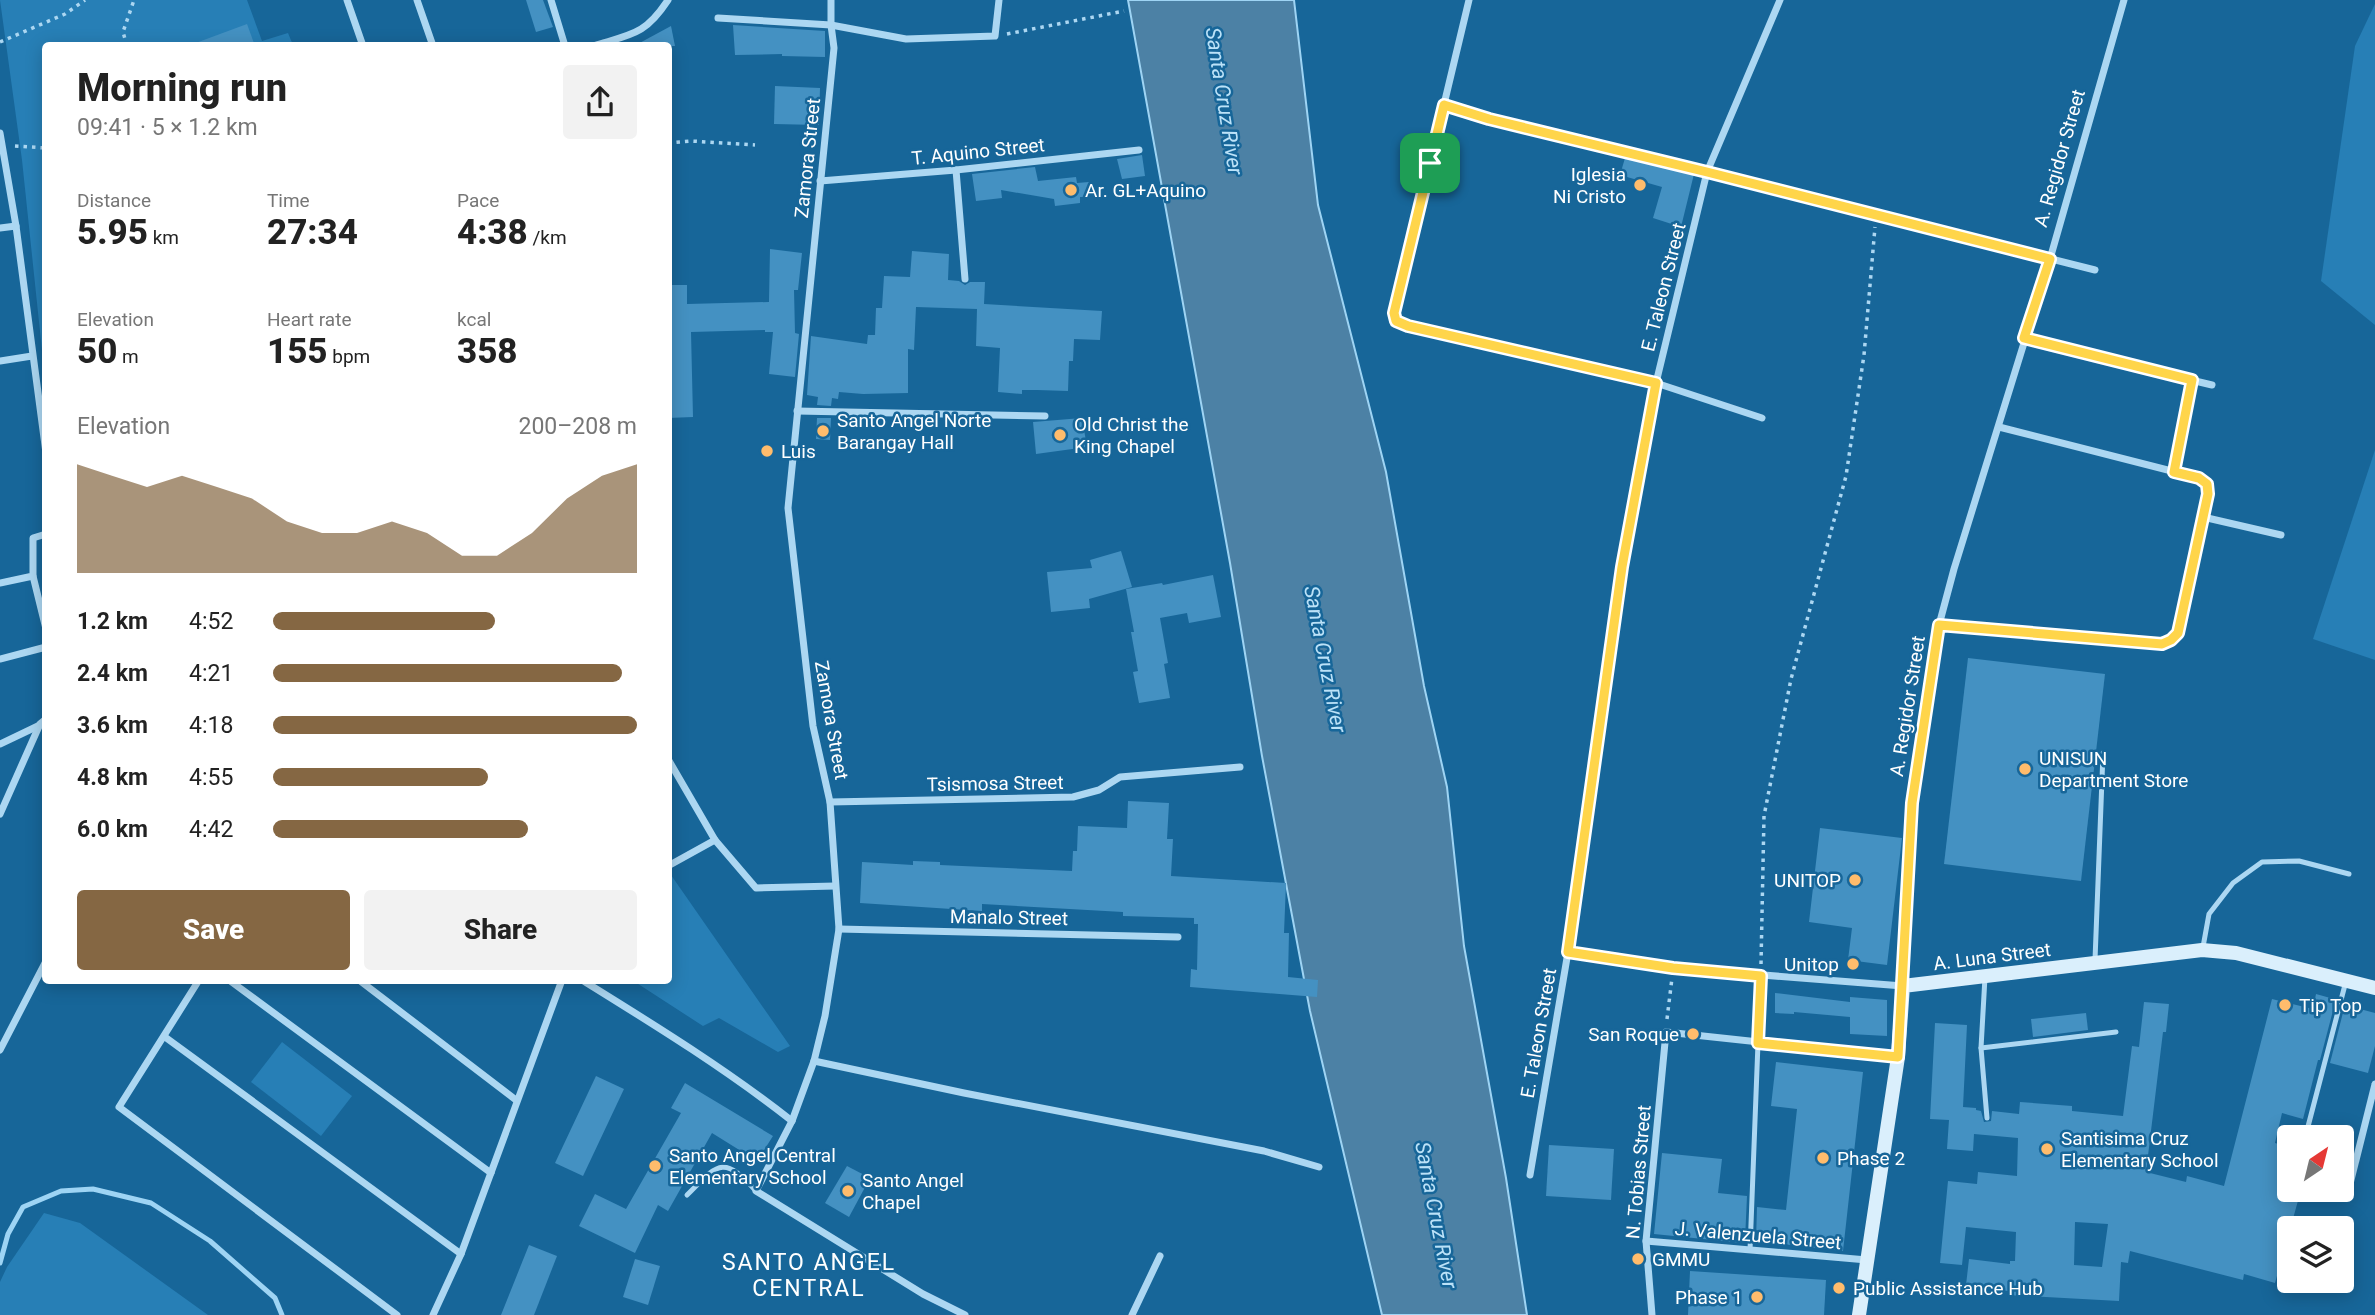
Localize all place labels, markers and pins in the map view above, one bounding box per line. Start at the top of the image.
pin [1400,133,1460,193]
place label: Iglesia Ni Cristo [1553,163,1626,208]
marker: Iglesia Ni Cristo [1632,177,1648,193]
place label: Ar. GL+Aquino [1085,179,1206,202]
marker: Ar. GL+Aquino [1063,182,1079,198]
place label: Santo Angel Norte Barangay Hall [837,409,991,454]
place label: Old Christ the King Chapel [1074,413,1189,458]
marker: Santo Angel Norte Barangay Hall [815,423,831,439]
marker: Old Christ the King Chapel [1052,427,1068,443]
place label: Luis [781,440,816,463]
marker: Luis [759,443,775,459]
place label: UNISUN Department Store [2039,747,2188,792]
marker: UNISUN Department Store [2017,761,2033,777]
place label: UNITOP [1774,869,1841,892]
marker: UNITOP [1847,872,1863,888]
place label: Unitop [1784,953,1839,976]
marker: Unitop [1845,956,1861,972]
place label: Tip Top [2299,994,2362,1017]
marker: Tip Top [2277,997,2293,1013]
place label: San Roque [1588,1023,1679,1046]
marker: San Roque [1685,1026,1701,1042]
place label: Santisima Cruz Elementary School [2061,1127,2219,1172]
marker: Santisima Cruz Elementary School [2039,1141,2055,1157]
place label: Santo Angel Central Elementary School [669,1144,836,1189]
place label: Phase 2 [1837,1147,1905,1170]
marker: Phase 2 [1815,1150,1831,1166]
marker: Santo Angel Central Elementary School [647,1158,663,1174]
place label: Santo Angel Chapel [862,1169,964,1214]
marker: Santo Angel Chapel [840,1183,856,1199]
place label: GMMU [1652,1248,1710,1271]
marker: GMMU [1630,1251,1646,1267]
place label: Public Assistance Hub [1853,1277,2043,1300]
marker: Public Assistance Hub [1831,1280,1847,1296]
place label: Phase 1 [1675,1286,1743,1309]
marker: Phase 1 [1749,1289,1765,1305]

